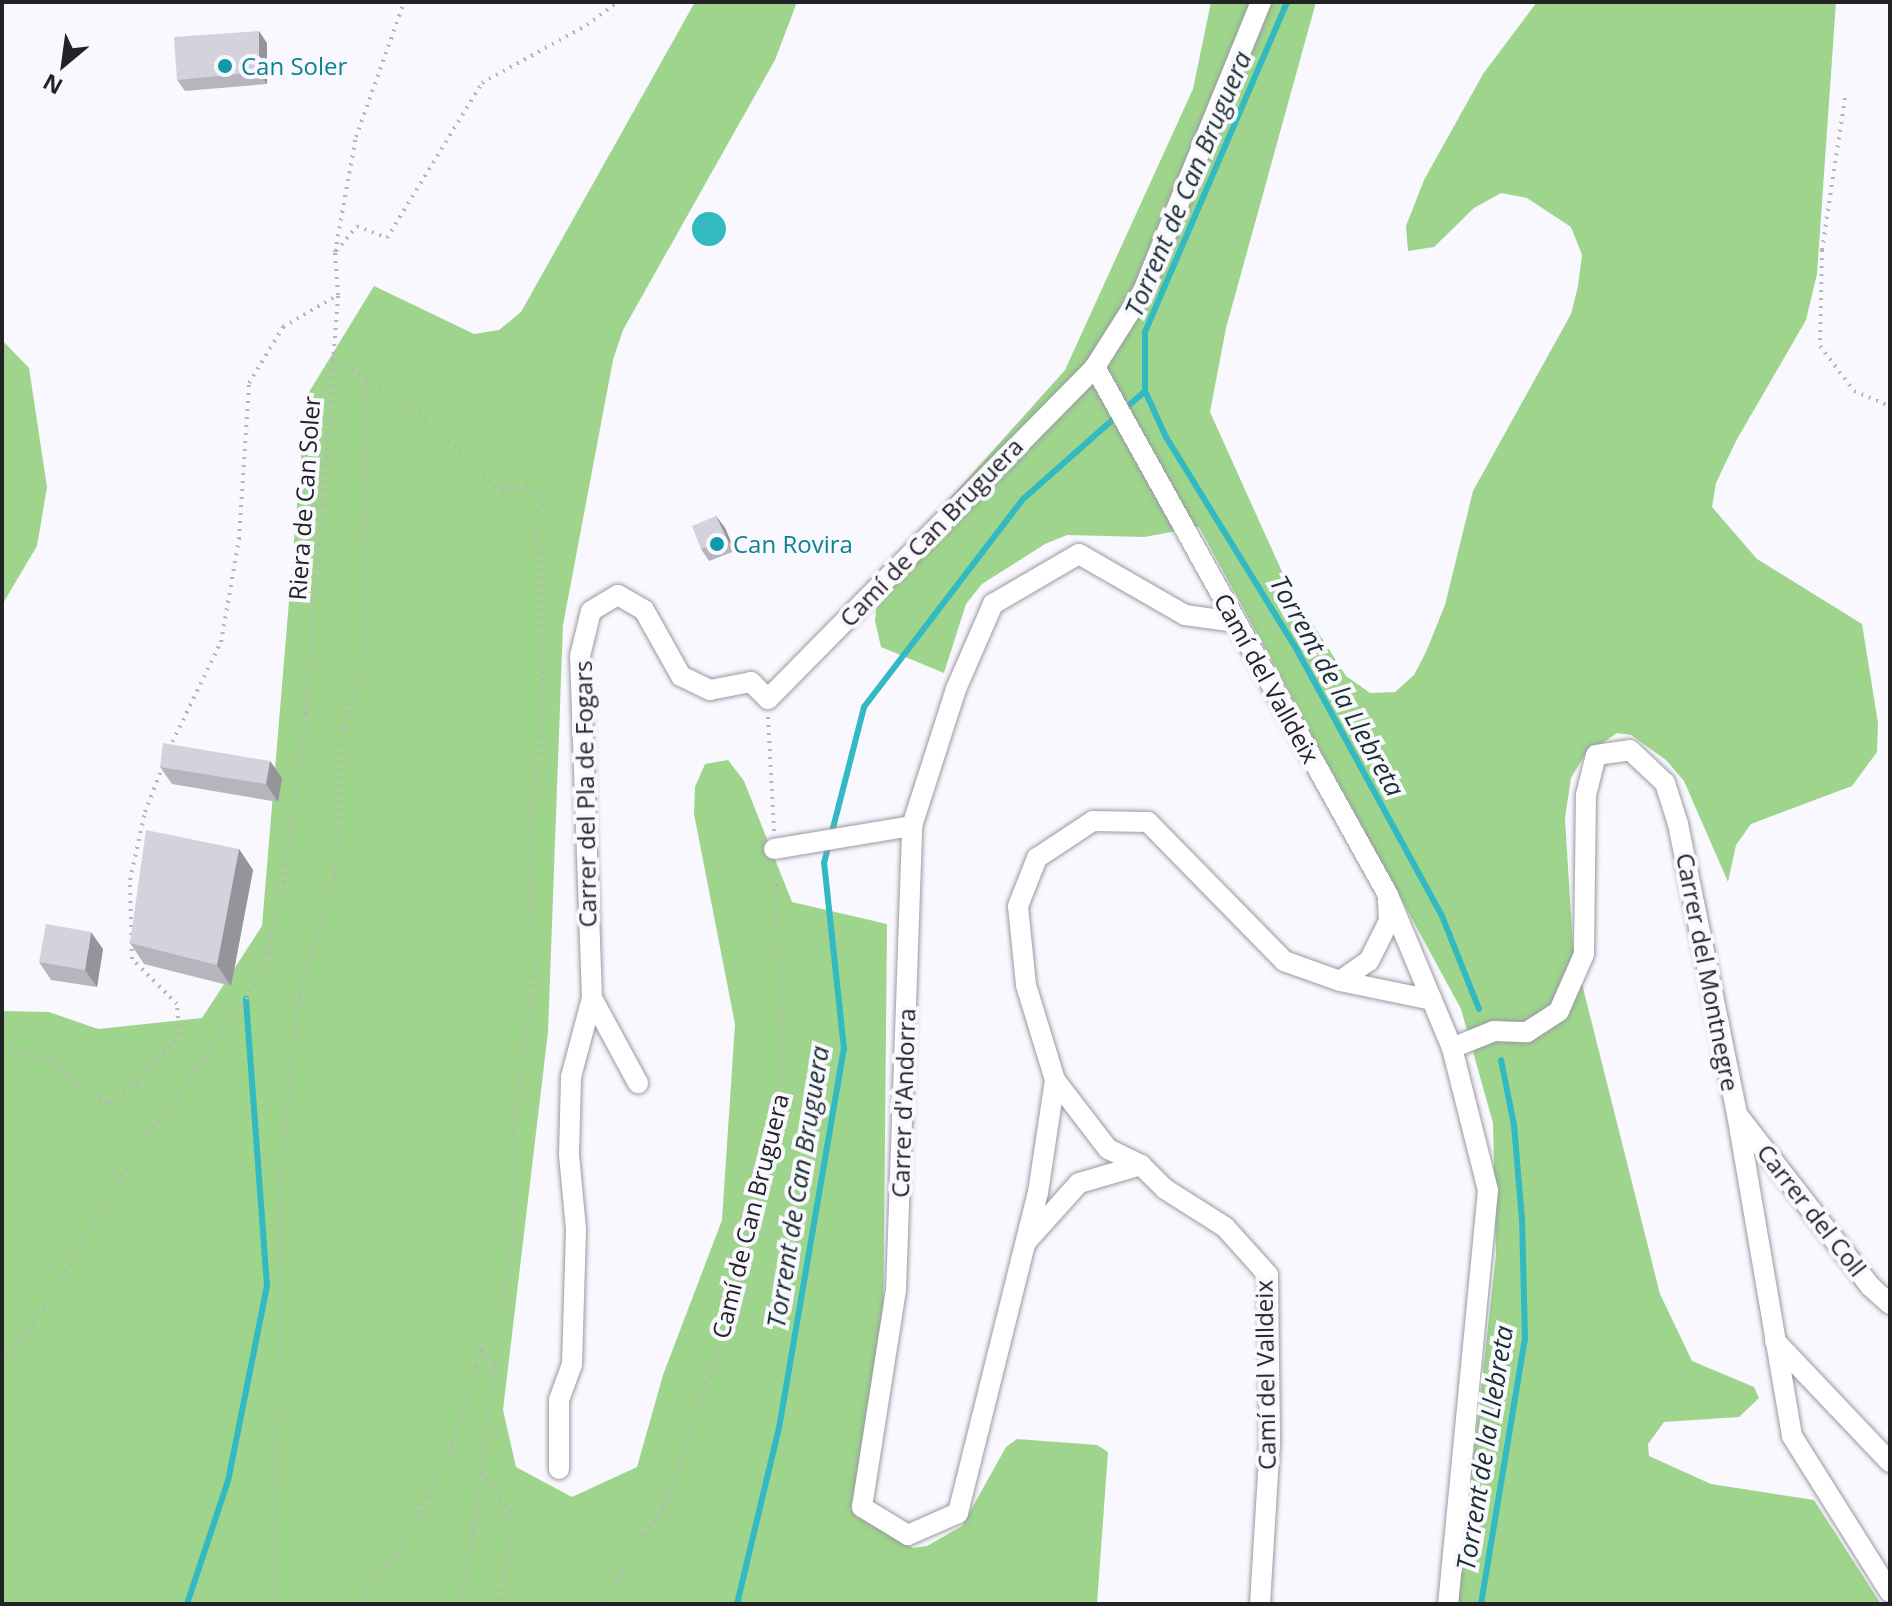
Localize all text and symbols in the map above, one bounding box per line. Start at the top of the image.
north arrow [24,24,104,104]
water label: Torrent de Can Bruguera [1118,47,1258,321]
place label: Can Soler [241,52,347,80]
marker: Can Soler [216,57,234,75]
text: N [37,68,67,102]
street label: Riera de Can Soler [283,395,325,601]
street label: Camí de Can Bruguera [833,432,1029,632]
place label: Can Rovira [733,530,853,558]
marker: Can Rovira [708,535,726,553]
water label: Torrent de la Llebreta [1263,570,1411,802]
street label: Camí del Valldeix [1208,588,1326,768]
street label: Carrer del Pla de Fogars [568,660,602,928]
street label: Carrer del Montnegre [1671,851,1745,1093]
street label: Carrer d'Andorra [885,1008,921,1198]
water label: Torrent de Can Bruguera [760,1044,836,1330]
street label: Camí de Can Bruguera [706,1091,794,1341]
street label: Carrer del Coll [1751,1138,1873,1282]
street label: Camí del Valldeix [1249,1280,1281,1470]
water label: Torrent de la Llebreta [1450,1323,1520,1573]

